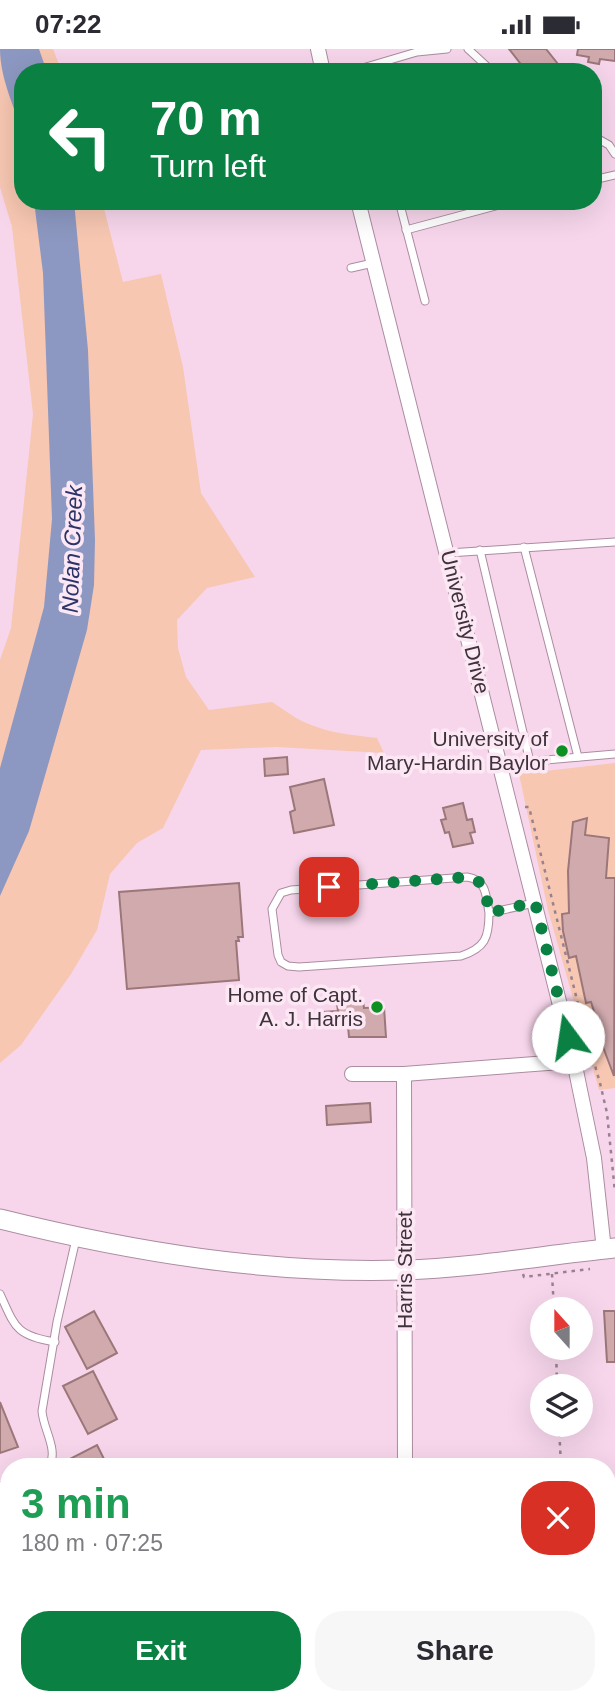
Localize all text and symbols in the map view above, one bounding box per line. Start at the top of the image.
text: 07:22 [35,9,102,39]
icon: left [35,91,126,182]
text: 70 m [150,91,262,145]
text: Turn left [150,148,266,184]
water label: Nolan Creek [57,483,87,613]
street label: University Drive [437,548,494,696]
place label: University of Mary-Hardin Baylor [367,727,548,774]
marker: University of Mary-Hardin Baylor [554,743,570,759]
pin [299,857,359,917]
icon: arrive [310,868,348,906]
place label: Home of Capt. A. J. Harris [228,983,363,1030]
marker: Home of Capt. A. J. Harris [369,999,385,1015]
position arrow [531,1000,605,1074]
street label: Harris Street [393,1211,416,1329]
north arrow [530,1297,593,1360]
map controls [530,1297,593,1437]
button: layers [530,1374,593,1437]
text: 3 min [21,1480,131,1527]
button: close [521,1481,595,1555]
text: 180 m · 07:25 [21,1530,163,1556]
button: Exit [21,1611,301,1691]
button: Share [315,1611,595,1691]

